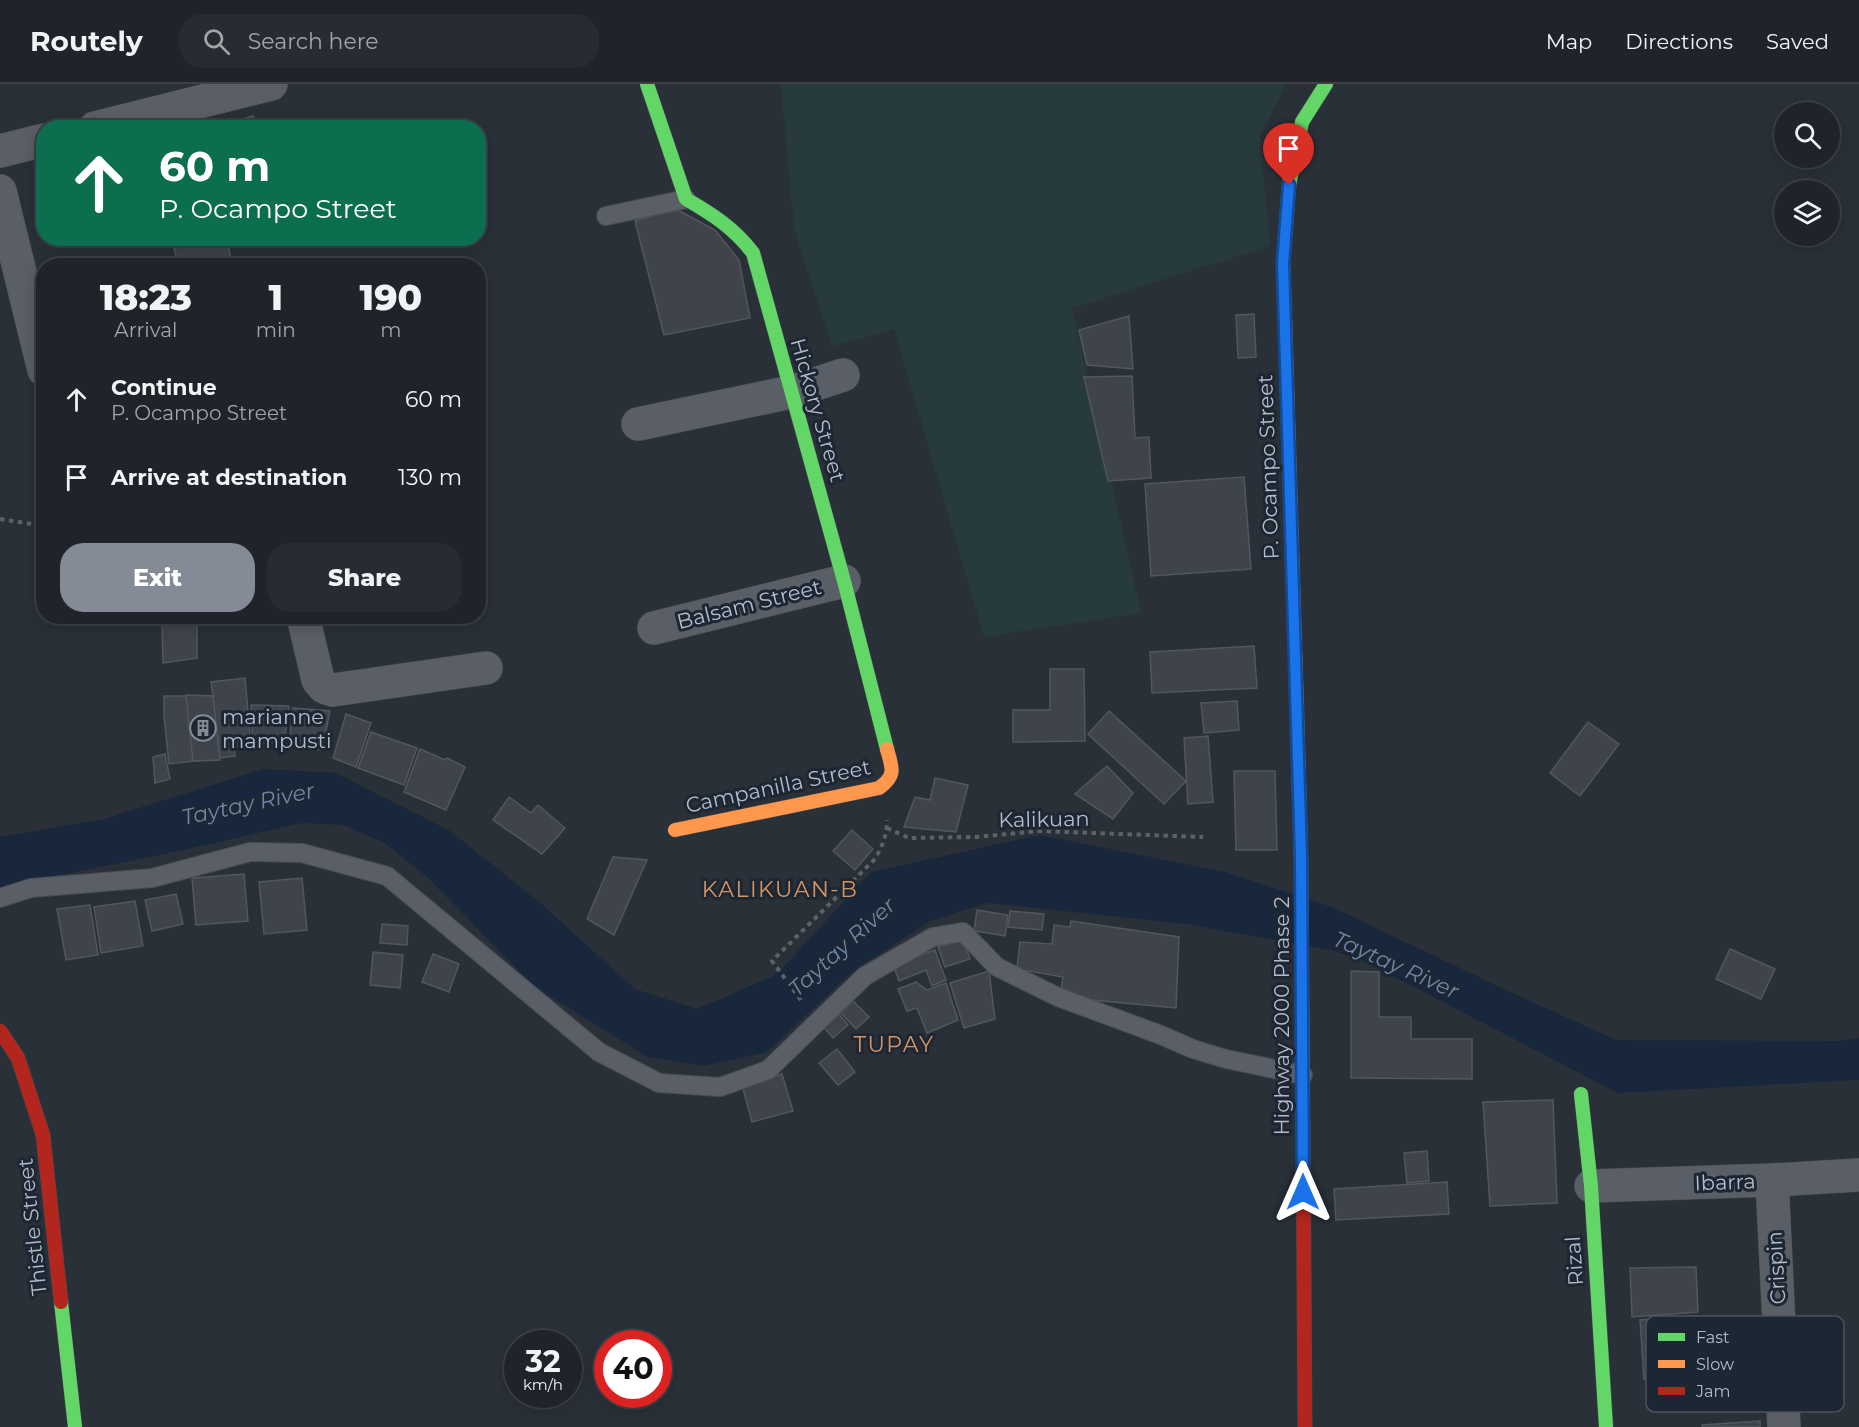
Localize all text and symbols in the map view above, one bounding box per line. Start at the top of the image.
search box [179,14,599,68]
text: Routely [30,24,143,58]
icon: search [200,25,233,58]
text: Search here [248,28,379,55]
text: Map [1546,29,1592,54]
text: Directions [1625,29,1733,54]
text: Saved [1766,29,1829,54]
map controls [1774,102,1840,246]
button: search [1774,102,1840,168]
pin [1263,123,1314,185]
icon: arrive [1272,132,1305,165]
text: 60 m [159,140,270,192]
icon: ahead [60,144,138,222]
button: layers [1774,180,1840,246]
text: P. Ocampo Street [159,192,397,225]
text: 18:23 [100,275,192,319]
text: 1 [268,275,283,319]
text: 190 [360,275,422,319]
text: Arrival [114,318,177,342]
text: min [256,318,296,342]
text: m [380,318,402,342]
street label: Hickory Street [786,335,850,485]
text: Continue [111,374,217,401]
street label: P. Ocampo Street [1252,374,1284,560]
icon: ahead [60,383,93,416]
text: 60 m [405,386,462,413]
text: P. Ocampo Street [111,401,287,425]
icon: arrive [60,461,93,494]
text: Arrive at destination [111,464,347,491]
text: 130 m [398,464,462,491]
button: Exit [60,543,255,612]
button: Share [267,543,462,612]
street label: Balsam Street [674,574,824,634]
place label: marianne mampusti [222,704,332,753]
building icon: marianne mampusti [188,713,218,743]
street label: Campanilla Street [683,754,873,818]
water label: Taytay River [179,777,318,831]
street label: Kalikuan [998,806,1090,832]
district label: KALIKUAN-B [702,876,858,903]
water label: Taytay River [783,891,902,1002]
street label: Highway 2000 Phase 2 [1269,896,1294,1136]
water label: Taytay River [1329,925,1464,1005]
district label: TUPAY [854,1031,934,1058]
street label: Thistle Street [12,1157,52,1297]
position arrow [1271,1160,1335,1224]
street label: Ibarra [1694,1168,1756,1196]
street label: Crispin [1762,1231,1790,1305]
street label: Rizal [1560,1235,1588,1287]
legend [1646,1316,1844,1412]
text: Fast [1696,1328,1730,1347]
speed limit sign: 40 [594,1330,672,1408]
text: 32 [525,1343,561,1380]
text: Slow [1696,1355,1734,1374]
text: km/h [523,1375,563,1394]
text: Jam [1695,1382,1730,1401]

